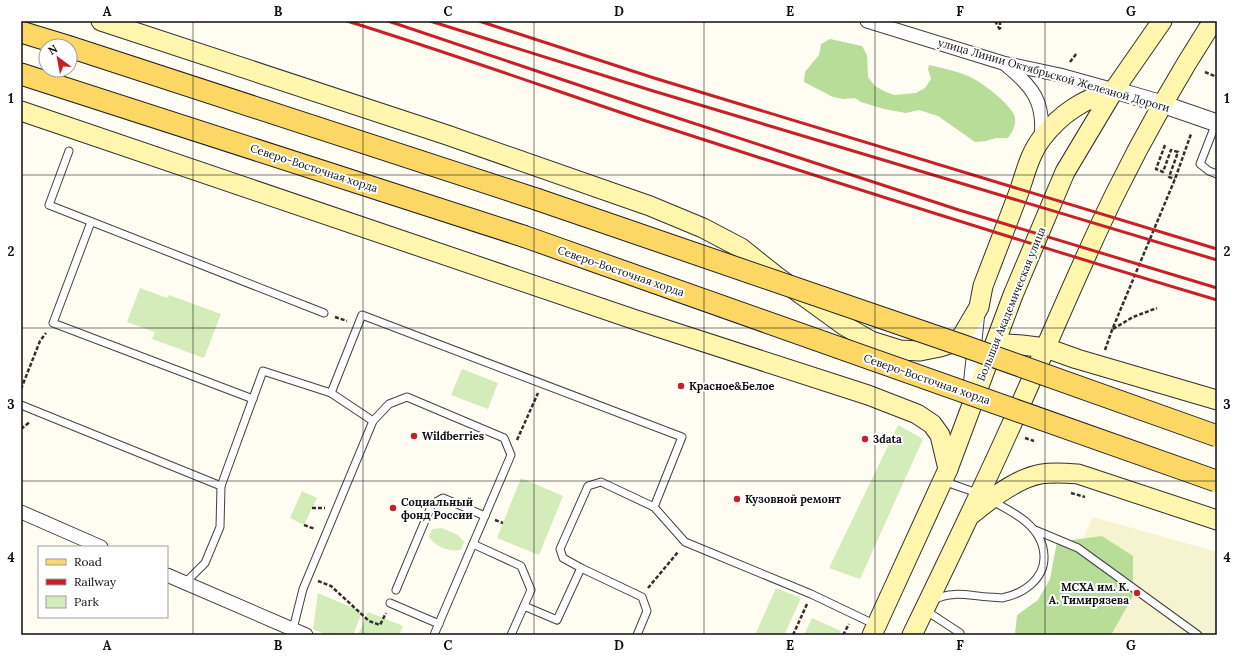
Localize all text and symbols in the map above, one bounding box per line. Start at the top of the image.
text: A [103,3,112,20]
text: B [274,3,283,20]
text: C [444,3,453,20]
text: D [614,3,624,20]
text: E [786,3,794,20]
text: F [956,3,964,20]
text: G [1126,3,1136,20]
street label: улица Линии Октябрьской Железной Дороги [937,35,1172,115]
north arrow [38,38,78,78]
text: N [45,41,60,58]
text: 1 [8,90,14,107]
text: 1 [1224,90,1230,107]
street label: Северо-Восточная хорда [249,141,380,195]
street label: Большая Академическая улица [974,225,1049,383]
text: 2 [8,243,15,260]
street label: Северо-Восточная хорда [556,243,687,299]
text: 2 [1224,243,1231,260]
street label: Северо-Восточная хорда [862,351,993,407]
place label: Красное&Белое [689,379,775,393]
marker: Красное&Белое [676,381,686,391]
text: 3 [7,396,15,413]
text: 3 [1223,396,1231,413]
place label: Wildberries [422,429,484,443]
marker: Wildberries [409,431,419,441]
place label: 3data [873,432,902,446]
marker: 3data [860,434,870,444]
place label: Кузовной ремонт [745,492,841,506]
marker: Кузовной ремонт [732,494,742,504]
place label: Социальный фонд России [401,495,473,522]
marker: Социальный фонд России [388,503,398,513]
legend [38,546,168,618]
text: 4 [7,549,15,566]
text: 4 [1223,549,1231,566]
text: Road [74,554,102,569]
text: Railway [74,574,117,589]
place label: МСХА им. К. А. Тимирязева [1049,580,1129,607]
marker: МСХА им. К. А. Тимирязева [1132,588,1142,598]
text: Park [74,594,100,609]
text: A [103,637,112,654]
text: B [274,637,283,654]
text: C [444,637,453,654]
text: D [614,637,624,654]
text: E [786,637,794,654]
text: F [956,637,964,654]
text: G [1126,637,1136,654]

